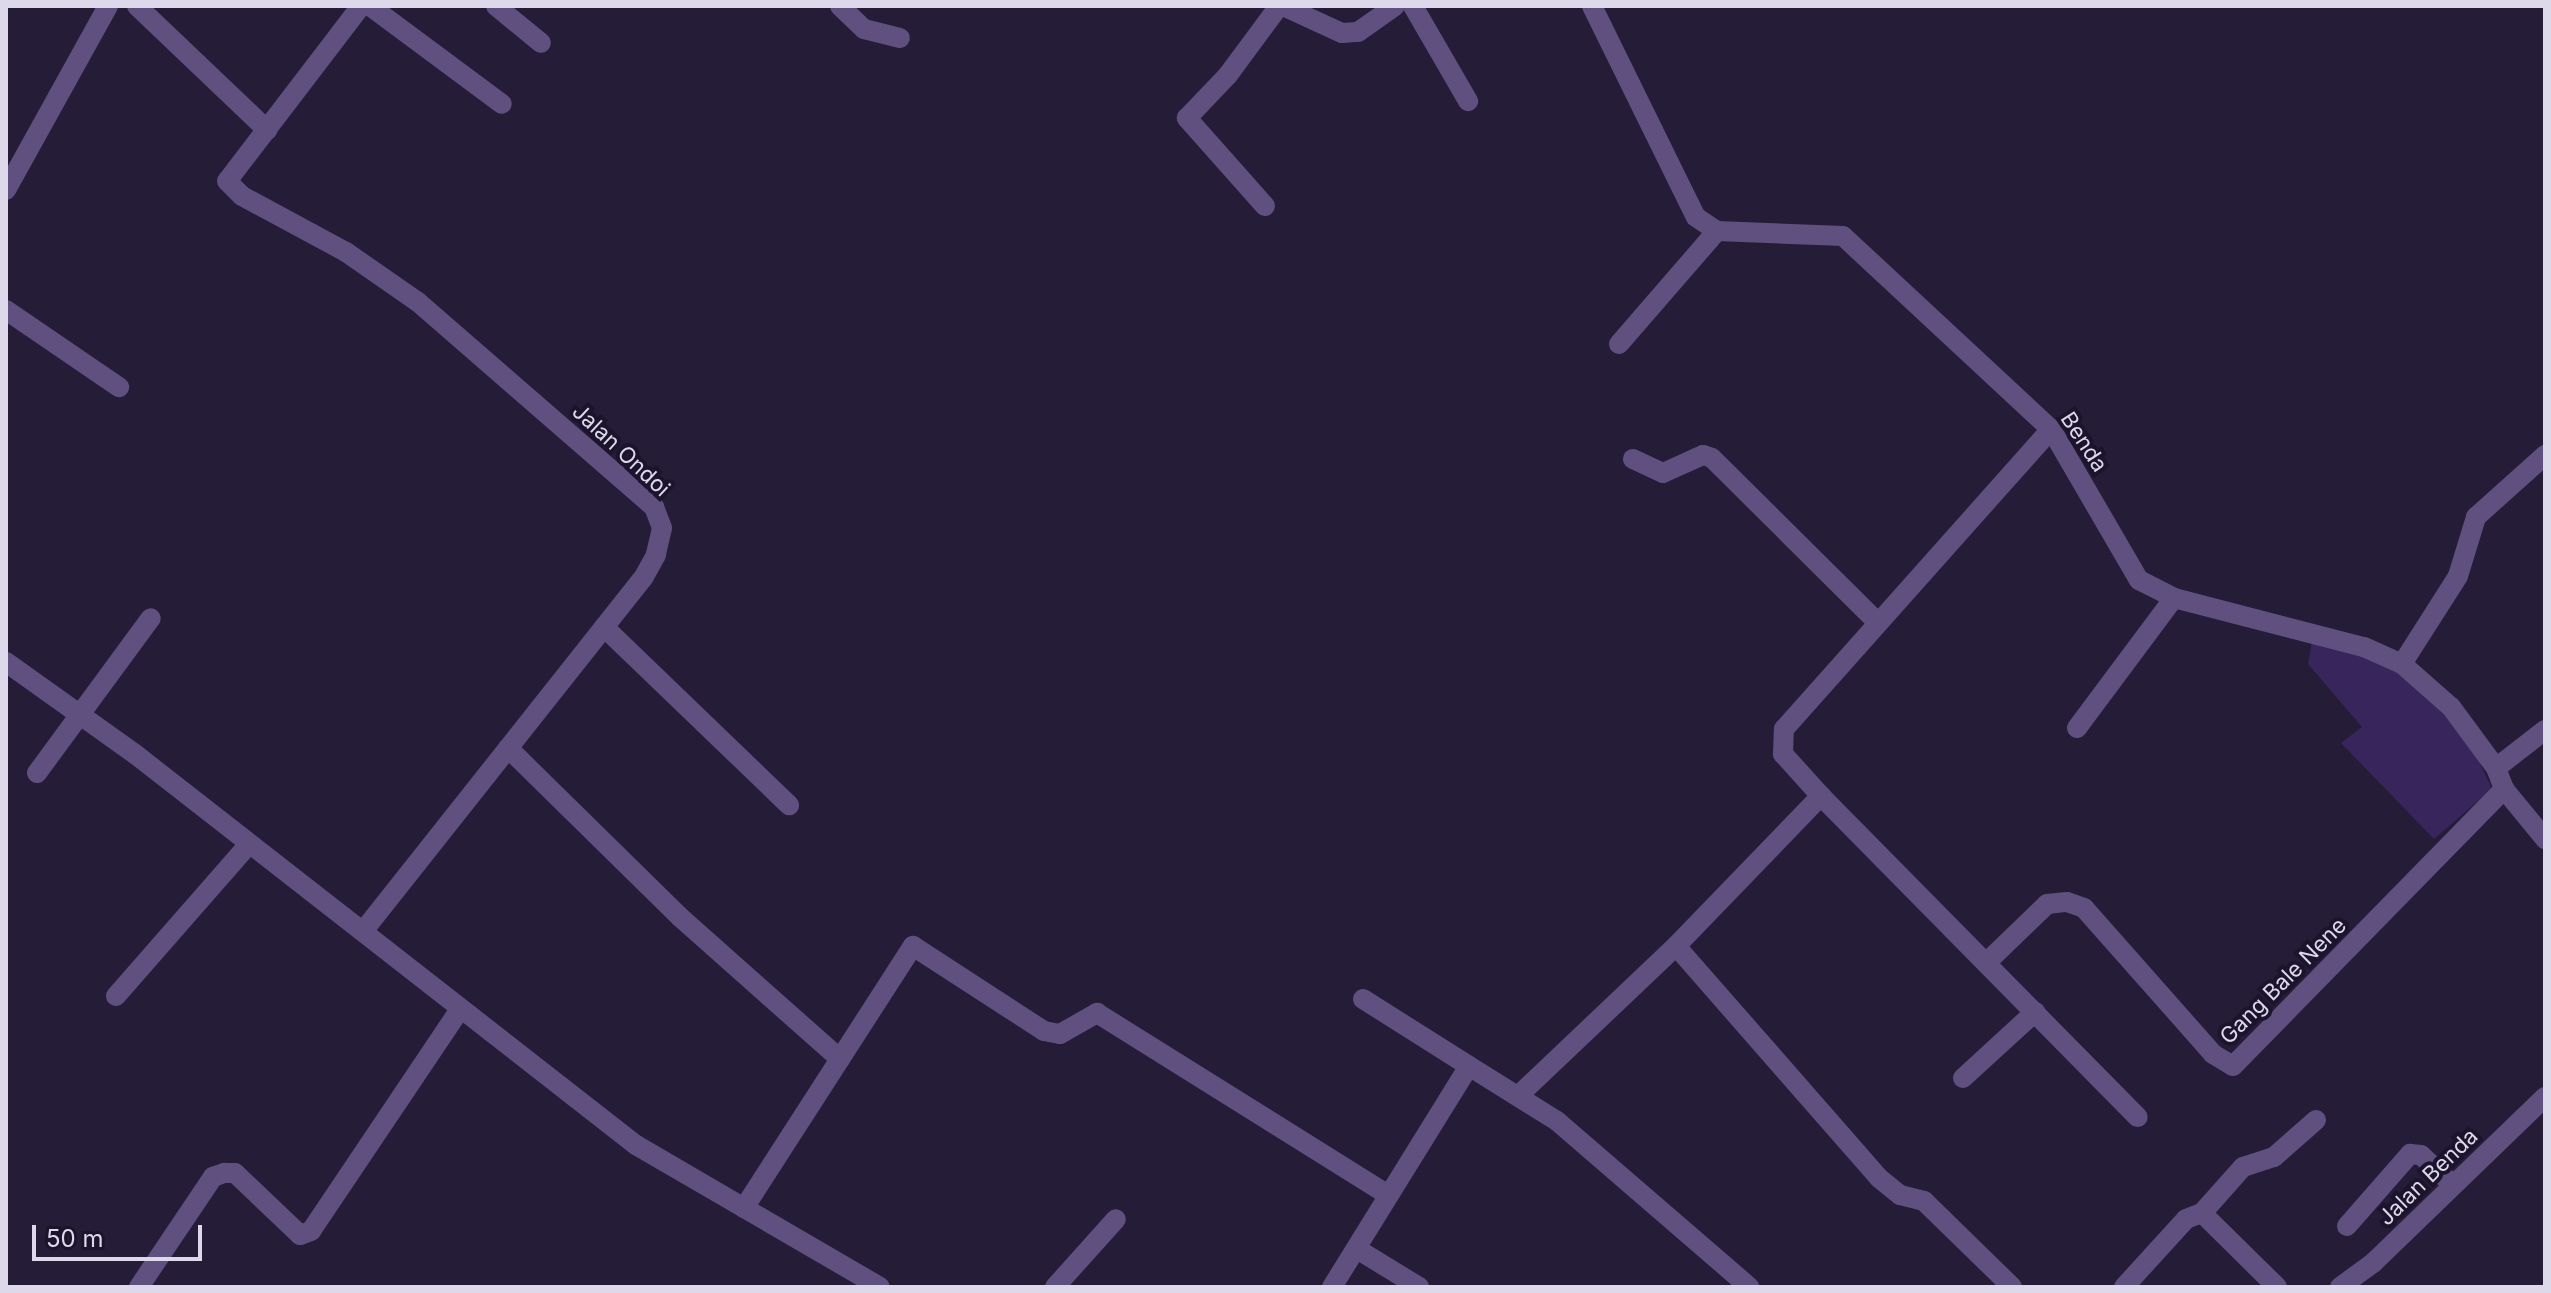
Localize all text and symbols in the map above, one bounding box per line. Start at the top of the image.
street label: Jalan Ondoi [567,398,675,502]
street label: Benda [2055,407,2113,477]
street label: Gang Bale Nene [2214,912,2352,1050]
street label: Jalan Benda [2373,1123,2483,1231]
scale bar [36,1209,206,1259]
text: 50 m [46,1224,104,1253]

